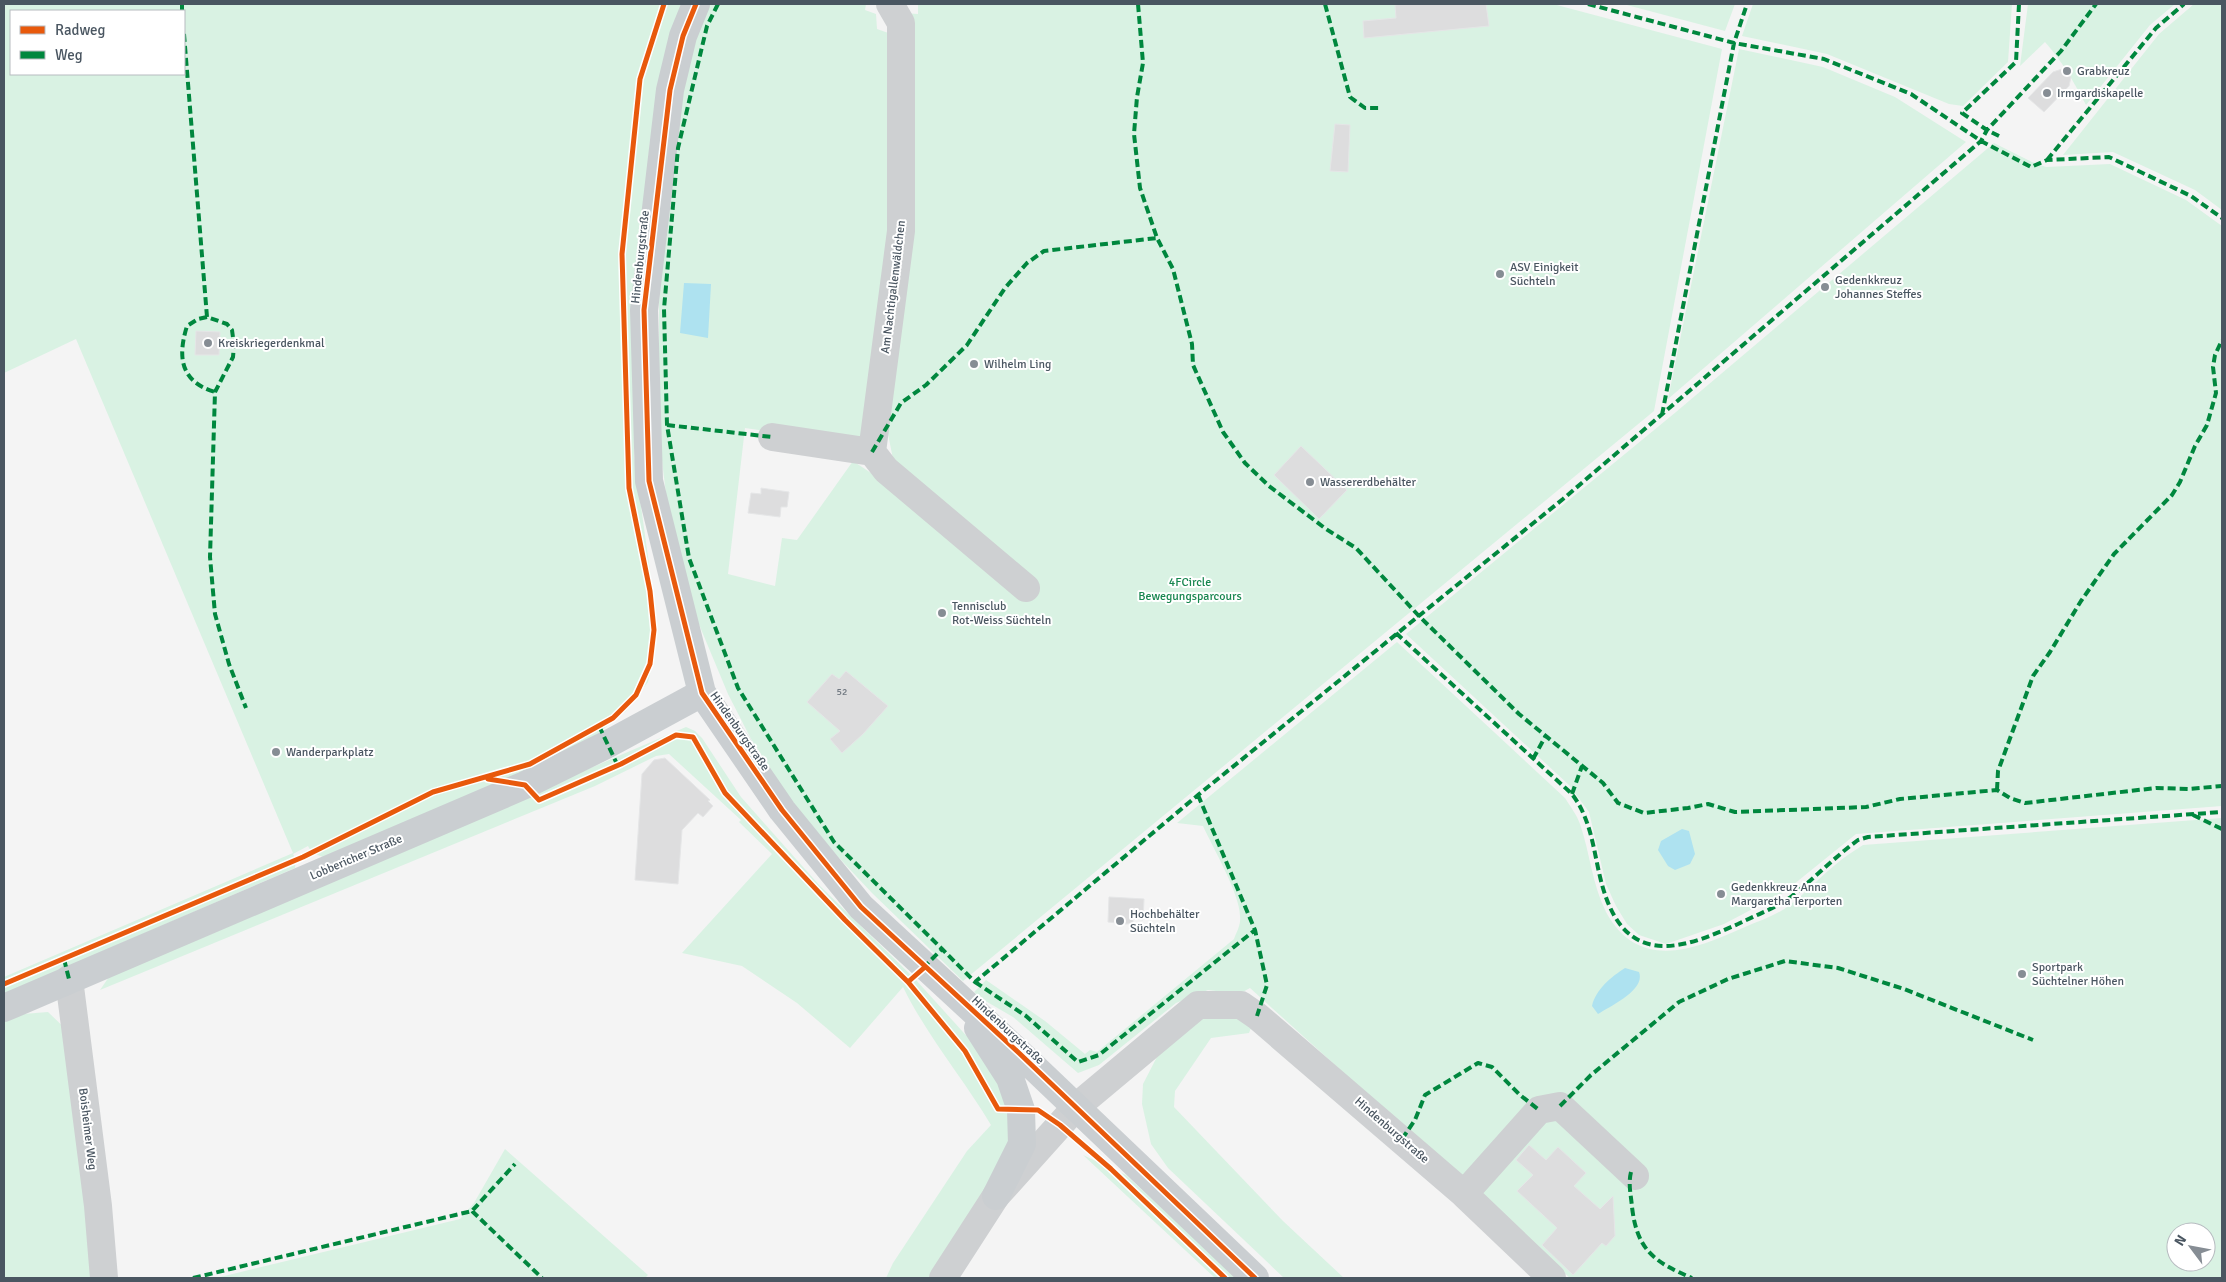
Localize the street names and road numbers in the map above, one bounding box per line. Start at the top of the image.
street label: Hindenburgstraße [628,210,653,304]
street label: Am Nachtigallenwäldchen [878,220,909,355]
street label: Hindenburgstraße [707,689,773,774]
street label: Lobbericher Straße [308,831,405,884]
street label: Hindenburgstraße [968,993,1047,1068]
street label: Boisheimer Weg [75,1087,100,1171]
street label: Hindenburgstraße [1351,1094,1432,1167]

